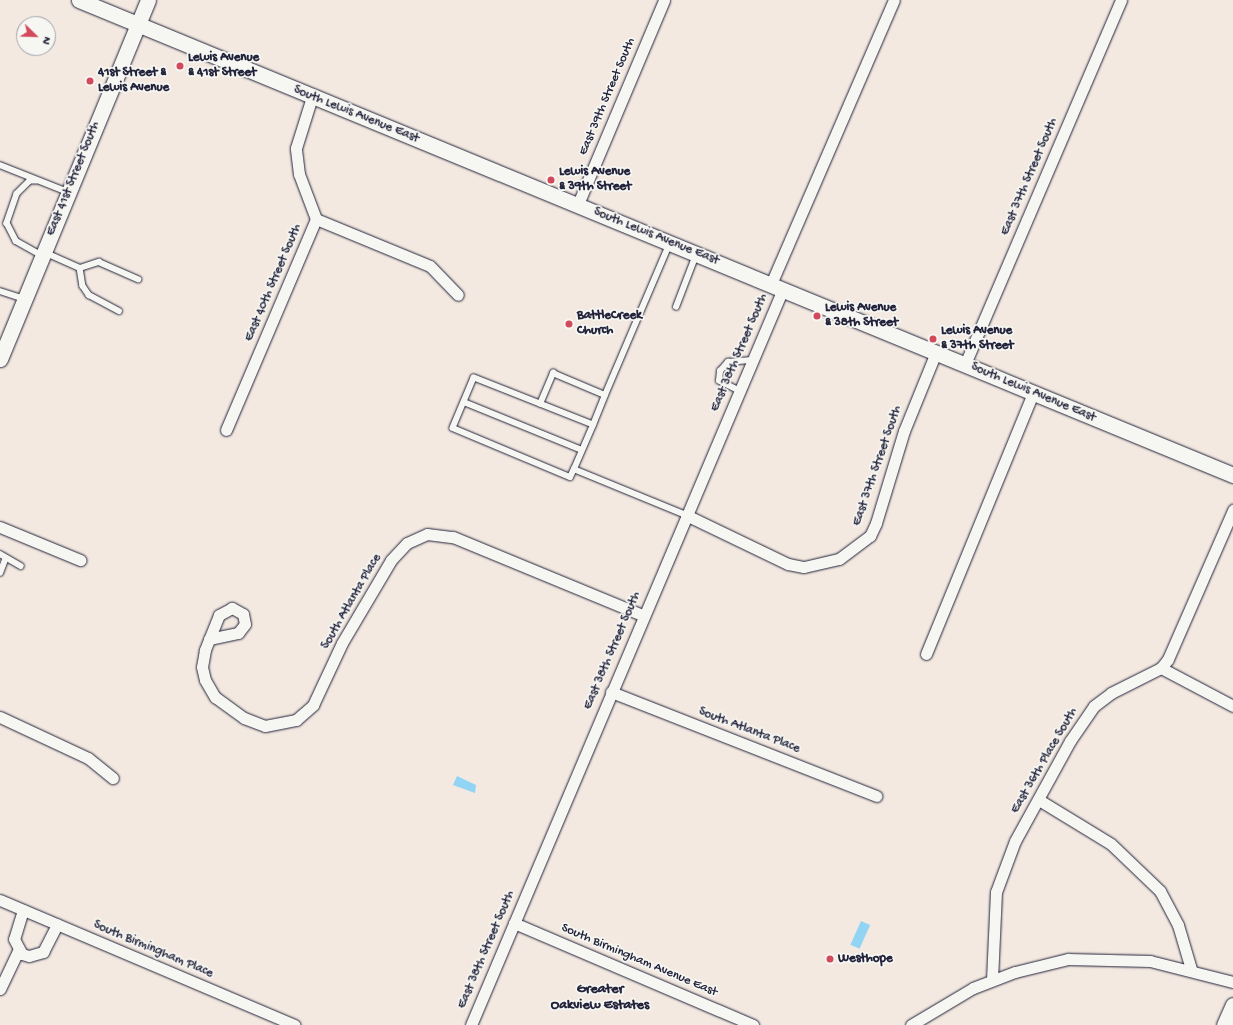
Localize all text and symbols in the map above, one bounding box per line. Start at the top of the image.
north arrow [16,16,56,56]
text: N [39,35,53,46]
street label: East 39th Street South [576,36,640,158]
place label: Lewis Avenue & 41st Street [188,51,259,82]
marker: Lewis Avenue & 41st Street [175,61,185,71]
place label: 41st Street & Lewis Avenue [98,66,169,97]
marker: 41st Street & Lewis Avenue [85,76,95,86]
street label: South Lewis Avenue East [291,83,421,147]
street label: East 37th Street South [998,116,1062,238]
street label: East 41st Street South [44,120,104,238]
place label: Lewis Avenue & 39th Street [559,165,631,196]
marker: Lewis Avenue & 39th Street [546,175,556,185]
street label: South Lewis Avenue East [591,205,721,269]
street label: East 40th Street South [242,222,306,344]
street label: East 38th Street South [708,292,772,414]
place label: Lewis Avenue & 38th Street [825,301,898,332]
place label: BattleCreek Church [577,309,642,340]
marker: Lewis Avenue & 38th Street [812,311,822,321]
marker: BattleCreek Church [564,319,574,329]
place label: Lewis Avenue & 37th Street [941,324,1014,355]
marker: Lewis Avenue & 37th Street [928,334,938,344]
street label: South Lewis Avenue East [968,360,1098,426]
street label: East 37th Street South [850,404,906,528]
street label: South Atlanta Place [318,552,386,652]
street label: East 38th Street South [581,590,645,712]
street label: South Atlanta Place [696,704,802,758]
street label: East 36th Place South [1008,705,1082,817]
street label: East 38th Street South [455,889,519,1011]
street label: South Birmingham Place [91,918,215,982]
street label: South Birmingham Avenue East [559,921,719,1001]
place label: Westhope [838,951,893,967]
marker: Westhope [825,954,835,964]
district label: Greater Oakview Estates [551,982,649,1014]

